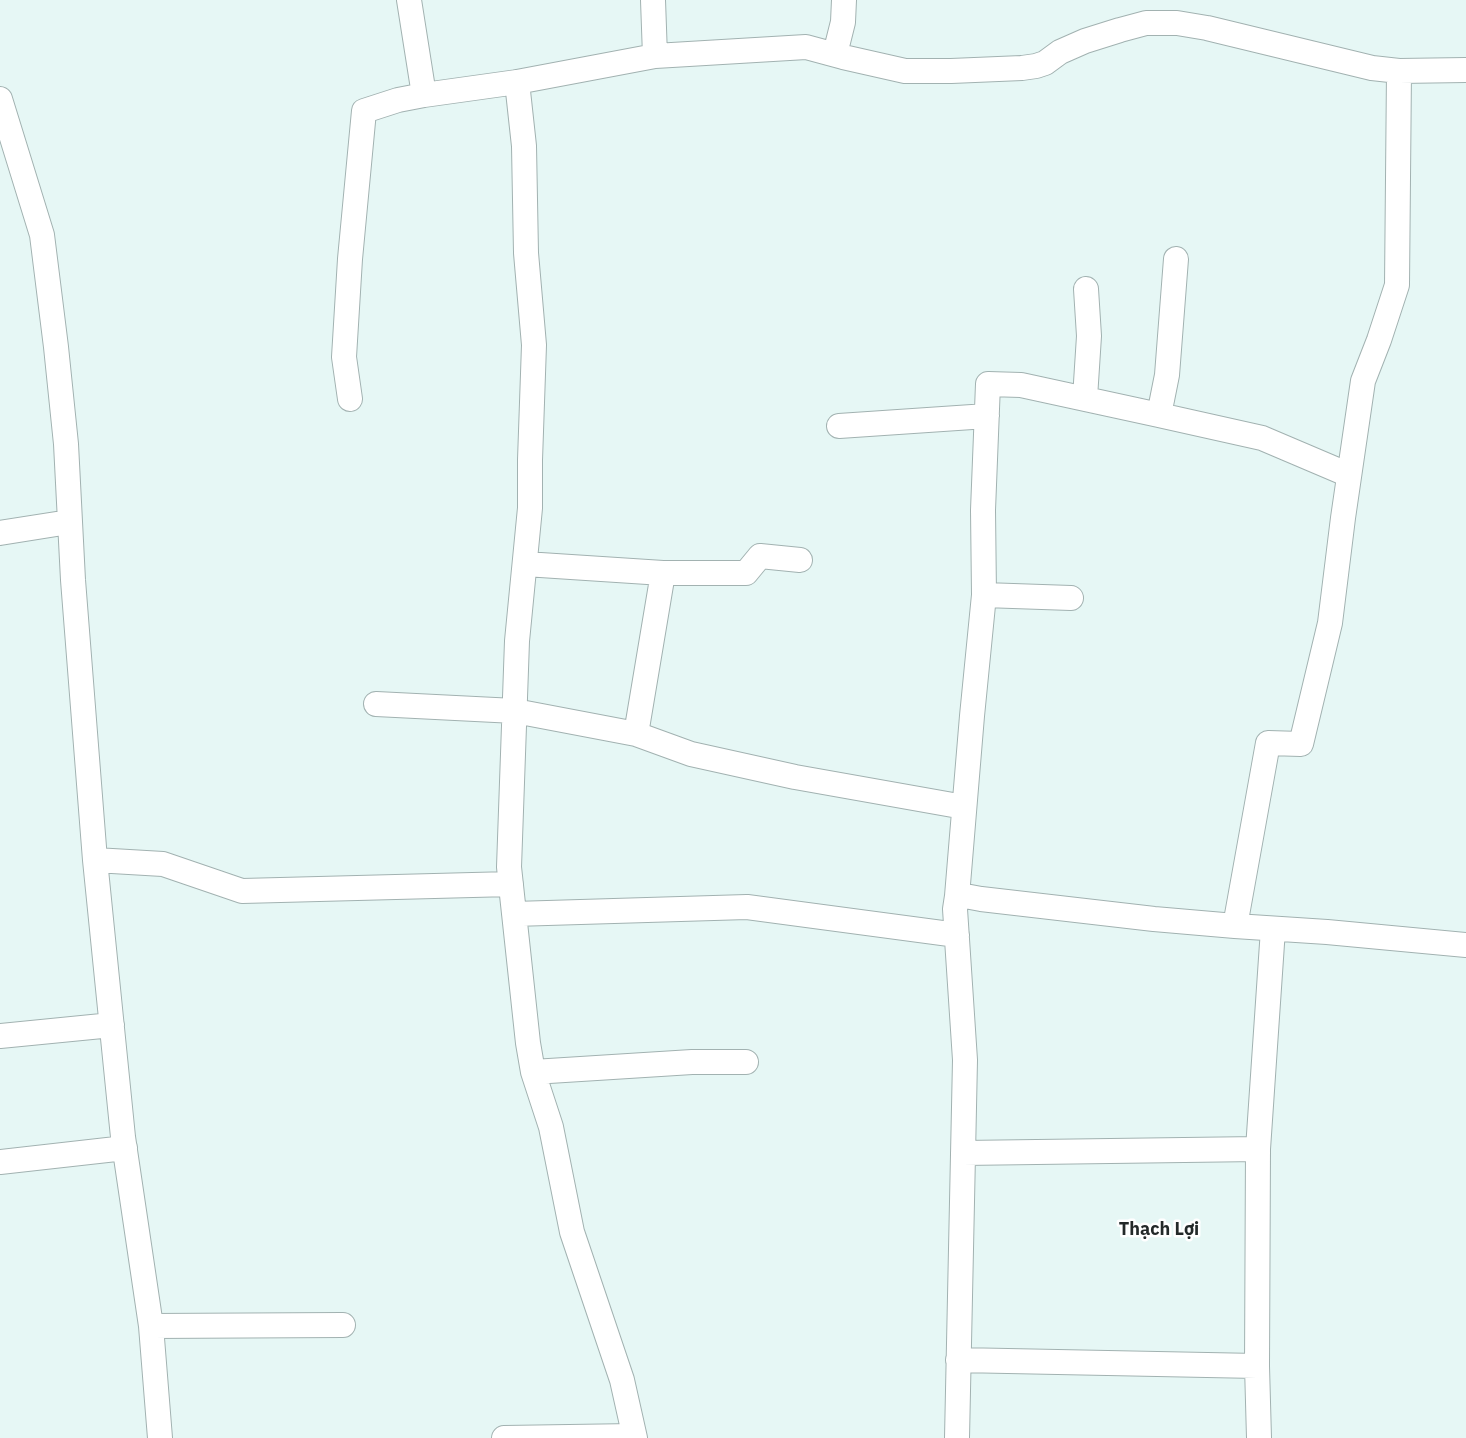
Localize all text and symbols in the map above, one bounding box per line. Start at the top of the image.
district label: Thạch Lợi [1119,1219,1199,1241]

